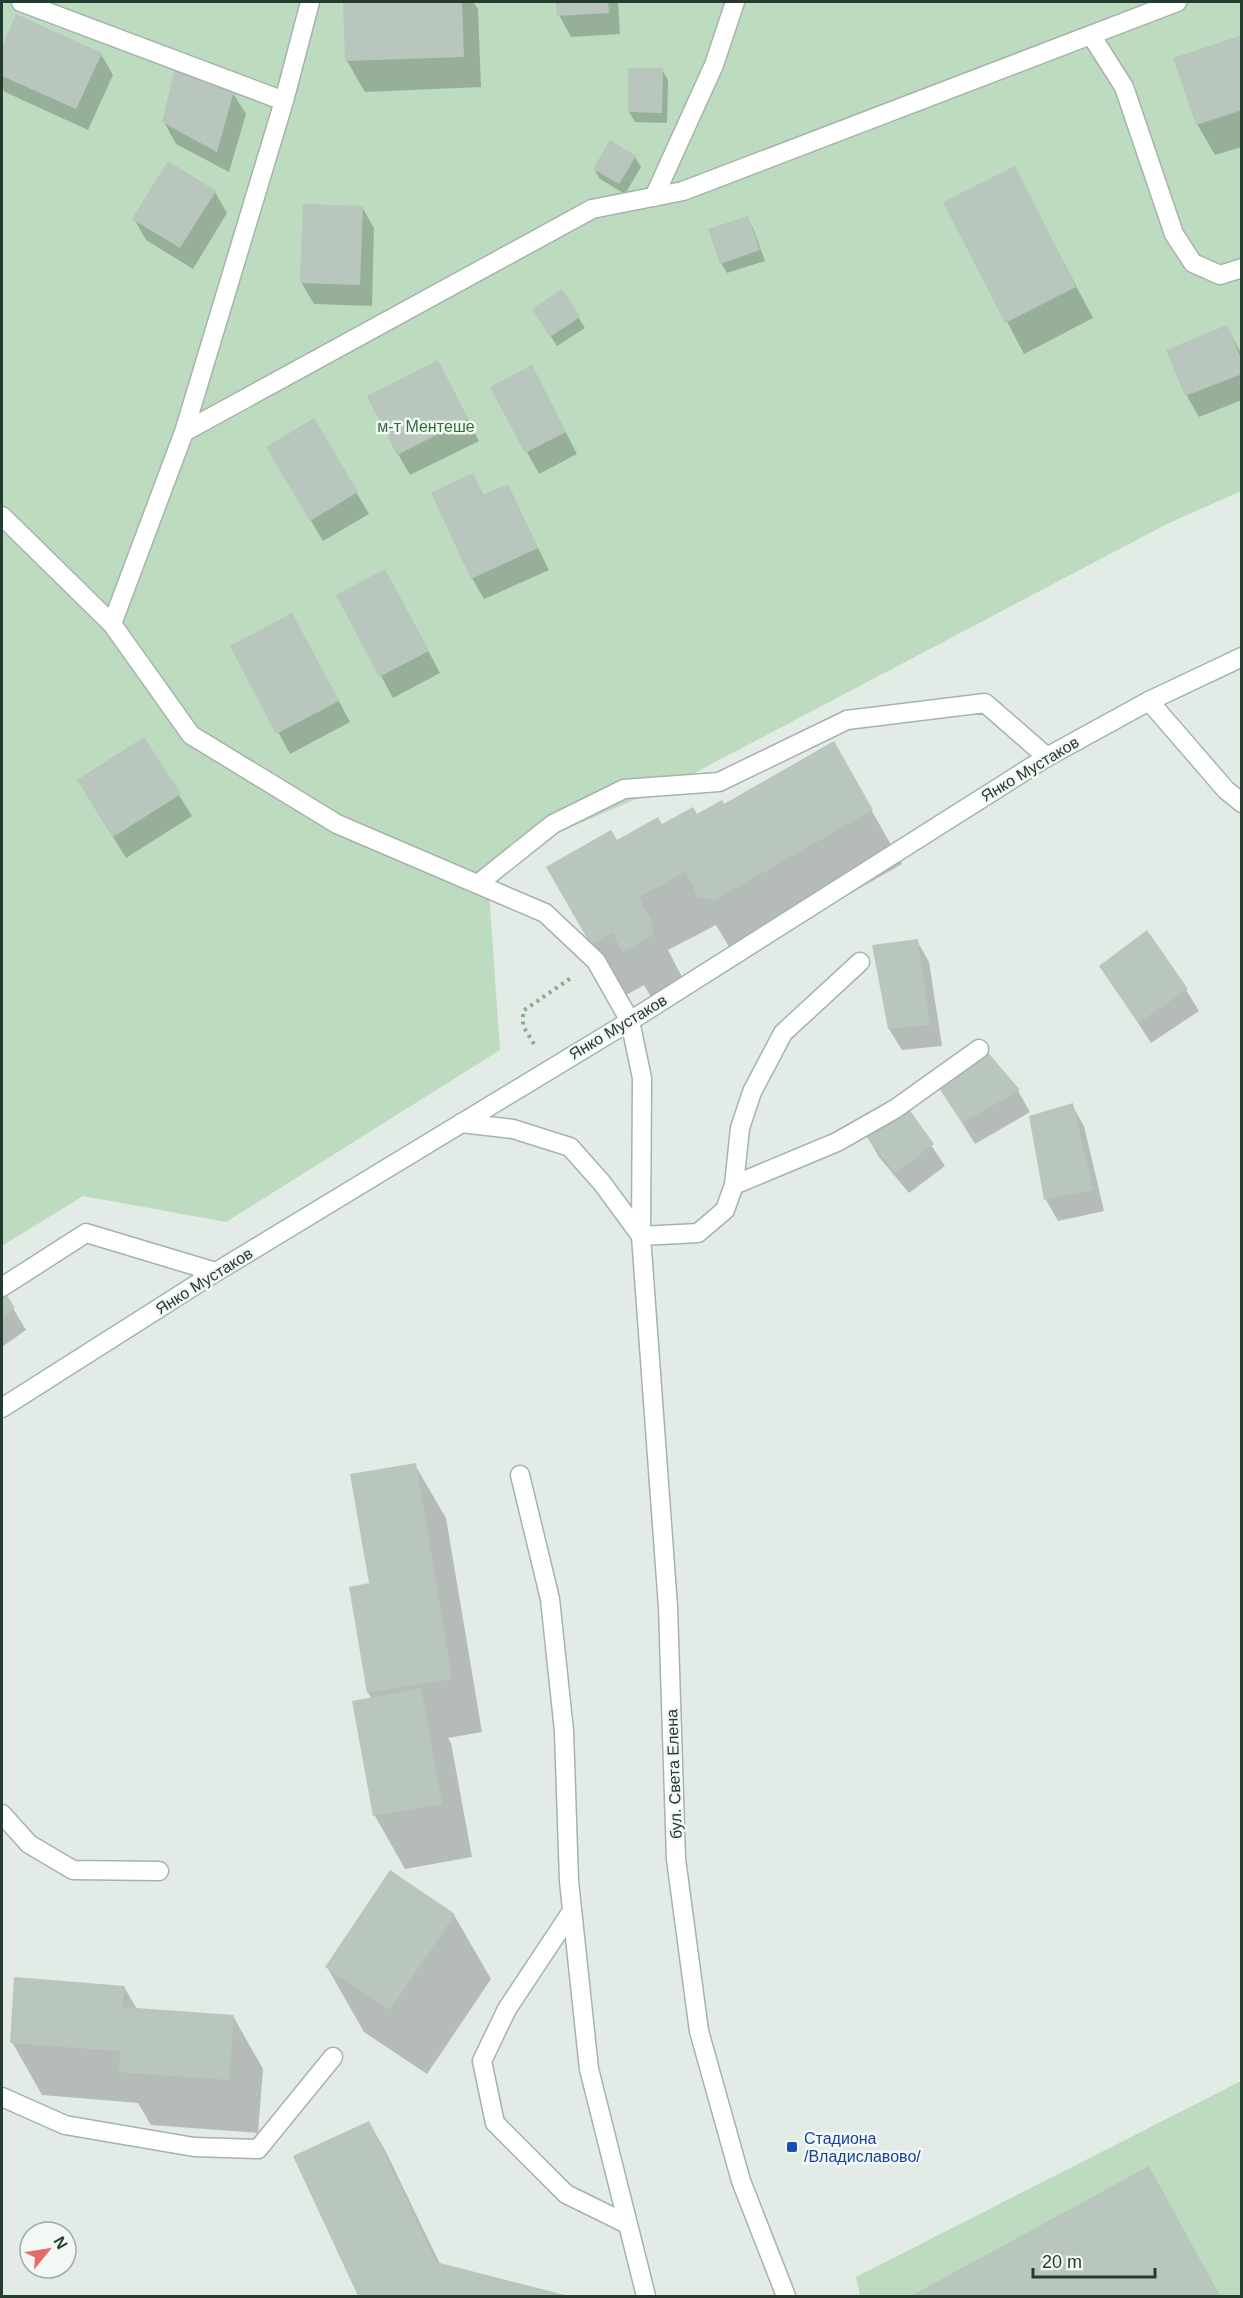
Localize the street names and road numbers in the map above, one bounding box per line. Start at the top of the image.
street label: Янко Мустаков [978,733,1082,805]
street label: Янко Мустаков [566,991,670,1063]
street label: Янко Мустаков [152,1244,256,1318]
street label: бул. Света Елена [663,1709,685,1839]

